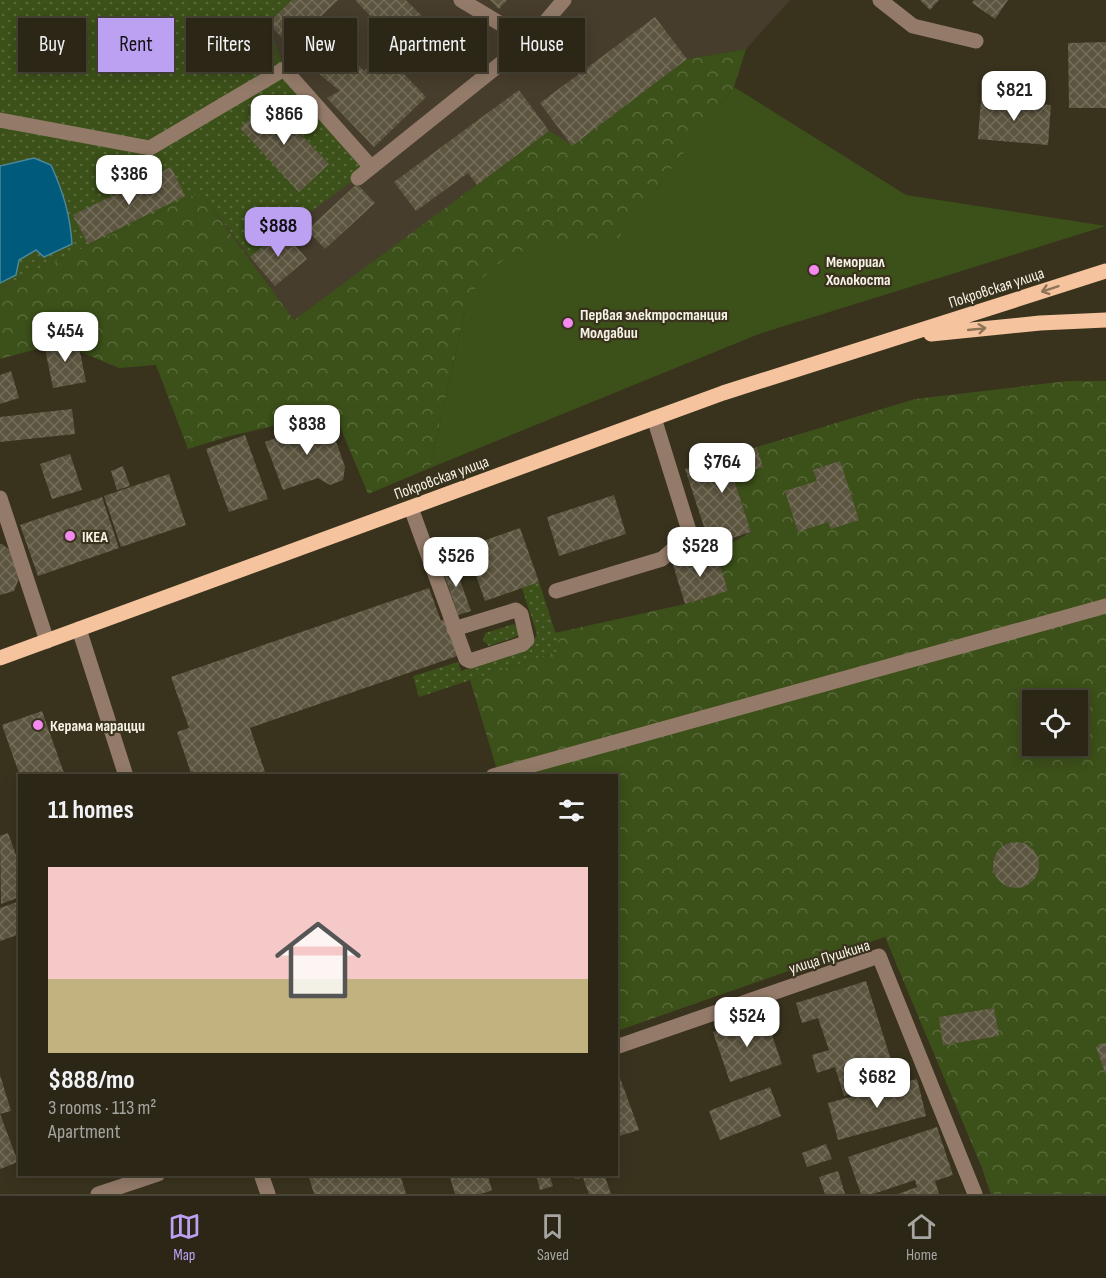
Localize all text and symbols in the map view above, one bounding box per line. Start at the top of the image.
chip: Buy [18,18,86,72]
chip: Rent [98,18,174,72]
chip: Filters [186,18,272,72]
chip: New [284,18,357,72]
chip: Apartment [369,18,487,72]
chip: House [499,18,585,72]
pin: $821 [978,71,1050,122]
text: $821 [996,78,1032,102]
pin: $866 [248,95,320,146]
text: $866 [265,102,303,126]
pin: $386 [93,155,165,206]
text: $386 [110,162,148,186]
pin: $888 [242,207,314,258]
text: $888 [259,214,297,238]
place label: Мемориал Холокоста [825,253,891,290]
marker: Мемориал Холокоста [807,263,821,277]
street label: Покровская улица [946,264,1047,313]
one-way arrow [1041,284,1060,295]
place label: Первая электростанция Молдавии [580,306,728,343]
pin: $454 [29,312,101,363]
marker: Первая электростанция Молдавии [561,316,575,330]
text: $454 [46,319,84,343]
one-way arrow [966,323,986,334]
pin: $838 [271,405,343,456]
text: $838 [288,412,326,436]
pin: $764 [686,443,758,494]
text: $764 [703,450,741,474]
street label: Покровская улица [392,453,491,504]
pin: $528 [664,527,736,578]
place label: IKEA [82,528,108,547]
marker: IKEA [63,529,77,543]
text: $528 [681,534,719,558]
pin: $526 [420,537,492,588]
text: $526 [437,544,475,568]
map controls [1022,690,1088,756]
button: locate [1022,690,1088,756]
place label: Керама марацци [50,717,145,736]
marker: Керама марацци [31,718,45,732]
icon: filters [555,794,588,827]
text: 11 homes [48,795,134,826]
icon: home [264,906,372,1014]
street label: улица Пушкина [787,936,872,979]
pin: $524 [711,997,783,1048]
text: $524 [729,1004,766,1028]
pin: $682 [841,1058,913,1109]
text: $888/mo [48,1065,135,1096]
text: $682 [858,1065,896,1089]
text: 3 rooms · 113 m² [48,1096,157,1120]
text: Apartment [48,1120,121,1144]
tab: Map [168,1210,201,1265]
tab: Saved [536,1210,569,1265]
tab: Home [905,1210,938,1265]

